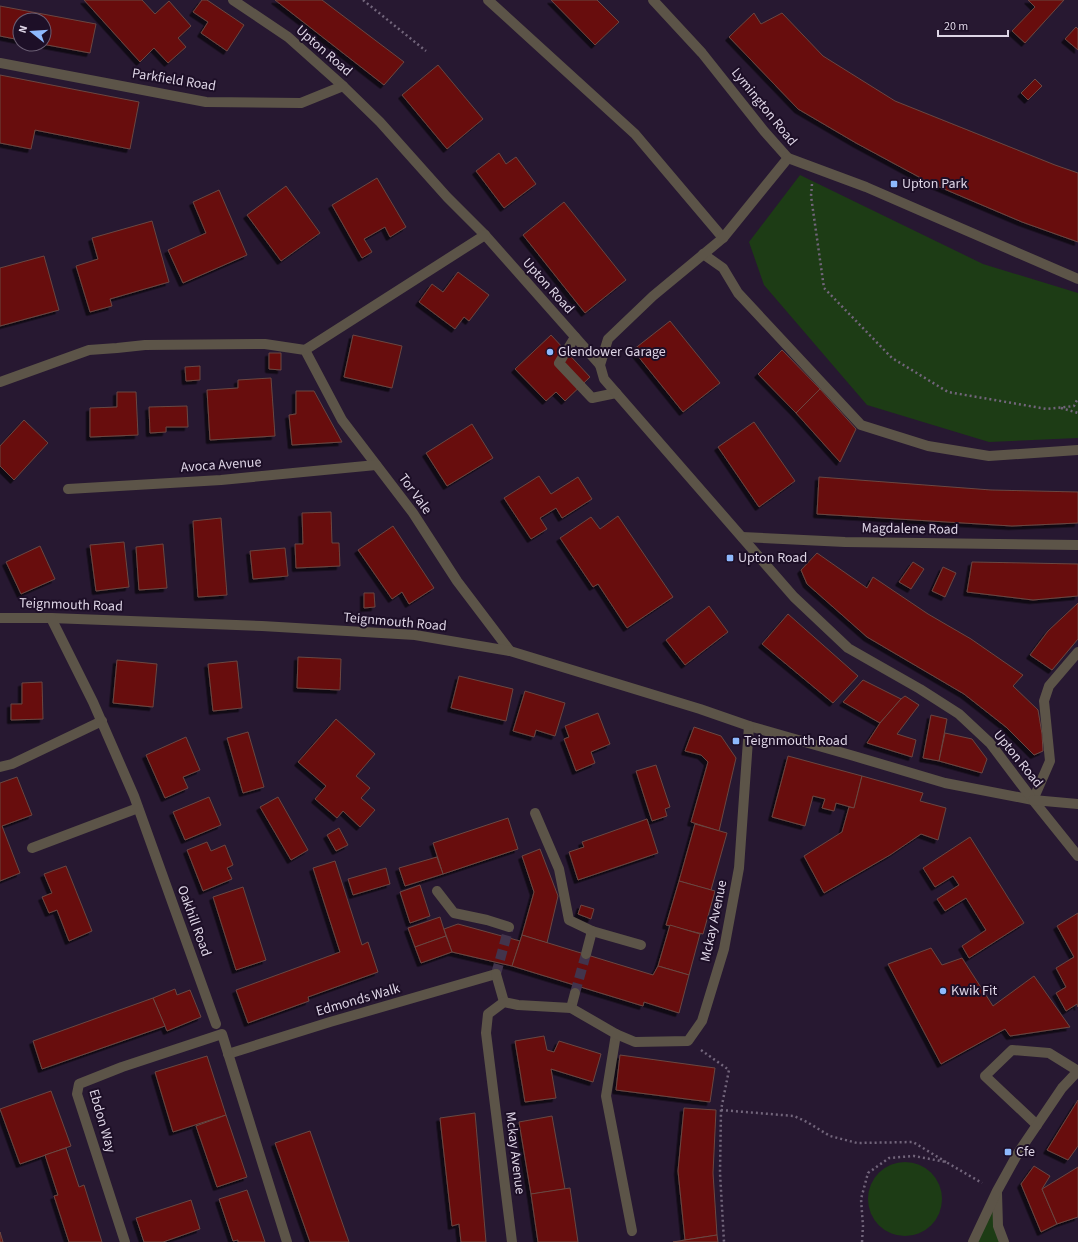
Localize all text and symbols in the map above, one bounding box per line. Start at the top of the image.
north arrow [12,12,52,52]
scale bar [938,12,1008,38]
text: 20 m [944,18,968,35]
street label: Upton Road [291,21,357,81]
text: N [15,24,31,35]
street label: Parkfield Road [131,63,217,97]
street label: Lymington Road [726,64,802,150]
place label: Upton Park [902,174,967,194]
marker: Upton Park [889,179,899,189]
street label: Upton Road [517,254,579,318]
place label: Glendower Garage [558,342,666,362]
marker: Glendower Garage [545,347,555,357]
street label: Avoca Avenue [180,452,262,478]
street label: Tor Vale [393,469,437,519]
street label: Magdalene Road [861,518,959,540]
place label: Upton Road [738,548,807,568]
marker: Upton Road [725,553,735,563]
street label: Teignmouth Road [19,593,123,617]
street label: Teignmouth Road [342,608,448,636]
street label: Upton Road [988,726,1048,792]
place label: Teignmouth Road [744,731,848,751]
marker: Teignmouth Road [731,736,741,746]
street label: Mckay Avenue [696,878,732,964]
street label: Oakhill Road [172,883,216,959]
street label: Edmonds Walk [314,978,402,1022]
place label: Kwik Fit [951,981,997,1001]
marker: Kwik Fit [938,986,948,996]
street label: Ebdon Way [83,1087,121,1156]
street label: Mckay Avenue [500,1111,530,1195]
place label: Cfe [1016,1142,1035,1162]
marker: Cfe [1003,1147,1013,1157]

